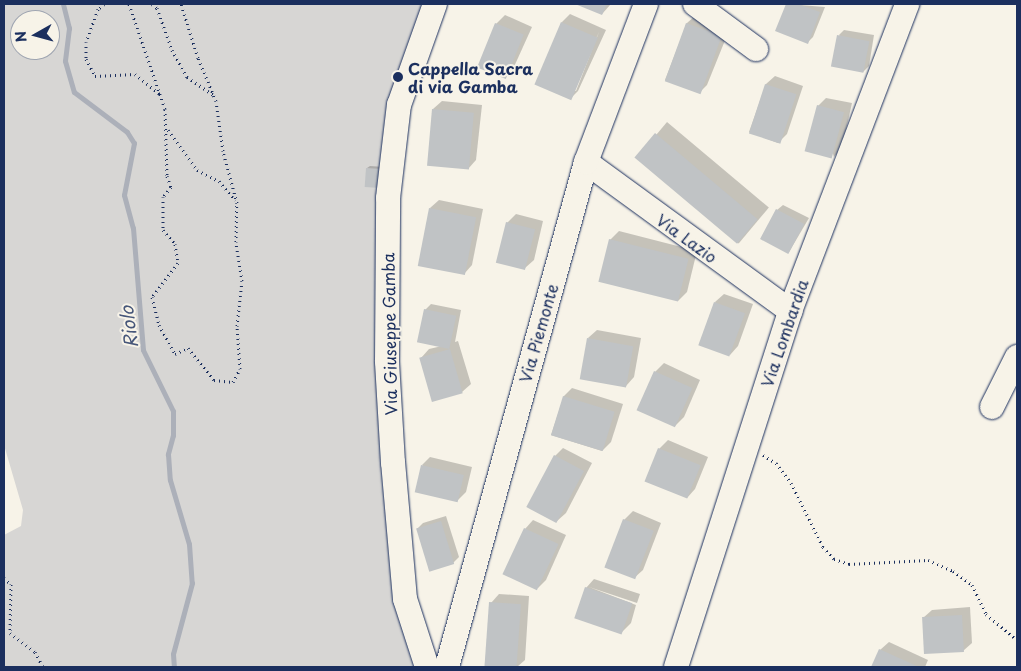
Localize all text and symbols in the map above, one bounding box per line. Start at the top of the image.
north arrow [10,10,60,60]
text: N [10,30,32,44]
place label: Cappella Sacra di via Gamba [408,58,533,96]
marker: Cappella Sacra di via Gamba [392,71,404,83]
street label: Via Lazio [653,210,721,266]
street label: Via Giuseppe Gamba [378,252,400,416]
street label: Via Lombardia [757,277,811,389]
street label: Via Piemonte [515,281,561,385]
water label: Riolo [116,305,142,349]

